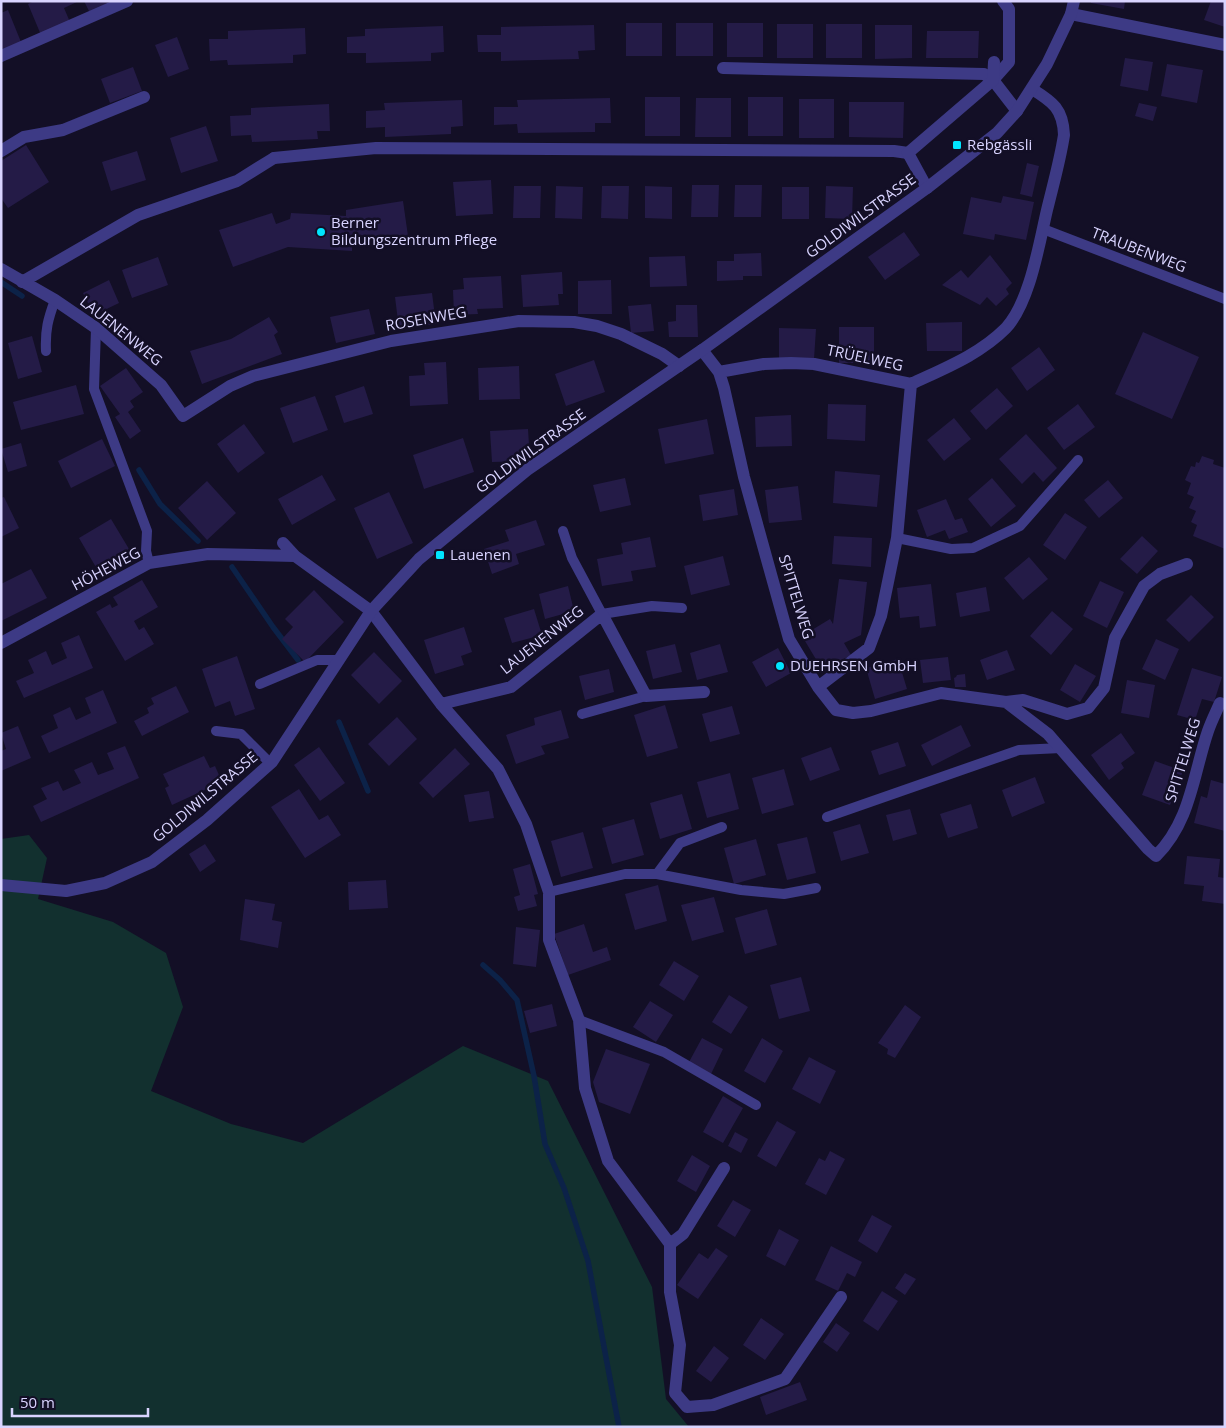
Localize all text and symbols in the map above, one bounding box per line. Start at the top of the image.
place label: Rebgässli [967,134,1032,154]
marker: Rebgässli [951,139,963,151]
street label: GOLDIWILSTRASSE [801,168,919,262]
place label: Berner Bildungszentrum Pflege [331,212,497,249]
street label: TRAUBENWEG [1089,222,1190,276]
marker: Berner Bildungszentrum Pflege [315,226,327,238]
street label: LAUENENWEG [76,291,167,370]
street label: ROSENWEG [384,301,468,335]
street label: TRÜELWEG [825,339,905,375]
street label: GOLDIWILSTRASSE [471,403,589,497]
street label: HÖHEWEG [68,542,143,595]
place label: Lauenen [450,544,511,564]
marker: Lauenen [434,549,446,561]
street label: SPITTELWEG [775,552,819,641]
street label: LAUENENWEG [496,600,587,678]
place label: DUEHRSEN GmbH [790,655,917,675]
marker: DUEHRSEN GmbH [774,660,786,672]
street label: SPITTELWEG [1160,715,1204,804]
street label: GOLDIWILSTRASSE [148,746,261,846]
scale bar [12,1386,149,1418]
text: 50 m [20,1392,55,1412]

